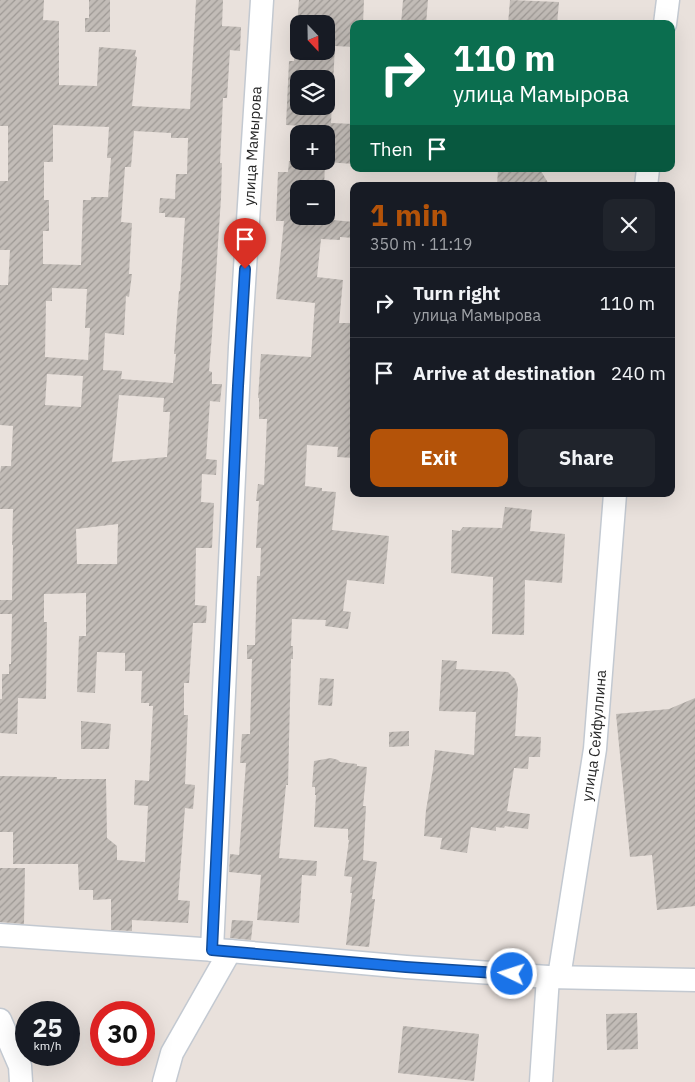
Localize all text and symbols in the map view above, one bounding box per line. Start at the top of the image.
north arrow [290,15,335,60]
map controls [290,15,335,225]
text: 110 m [453,35,556,81]
icon: right [370,40,435,105]
button: layers [290,70,335,115]
text: улица Мамырова [453,79,629,108]
street label: улица Мамырова [239,85,266,207]
button: + [290,125,335,170]
icon: arrive [423,135,451,163]
text: Then [370,137,413,161]
button: − [290,180,335,225]
text: 1 min [370,195,448,234]
button: close [603,199,655,251]
pin [224,218,266,269]
icon: arrive [231,225,259,253]
text: 350 m · 11:19 [370,234,472,254]
text: Turn right [413,281,500,305]
icon: right [370,289,398,317]
text: 110 m [600,291,655,315]
text: улица Мамырова [413,305,541,325]
icon: arrive [370,359,398,387]
text: Arrive at destination [413,361,596,385]
text: 240 m [611,361,666,385]
button: Exit [370,429,508,487]
button: Share [518,429,655,487]
street label: улица Сейфуллина [577,669,610,803]
position arrow [485,947,537,999]
speed limit sign: 30 [90,1001,155,1066]
text: 25 [32,1011,63,1044]
text: km/h [33,1038,62,1053]

